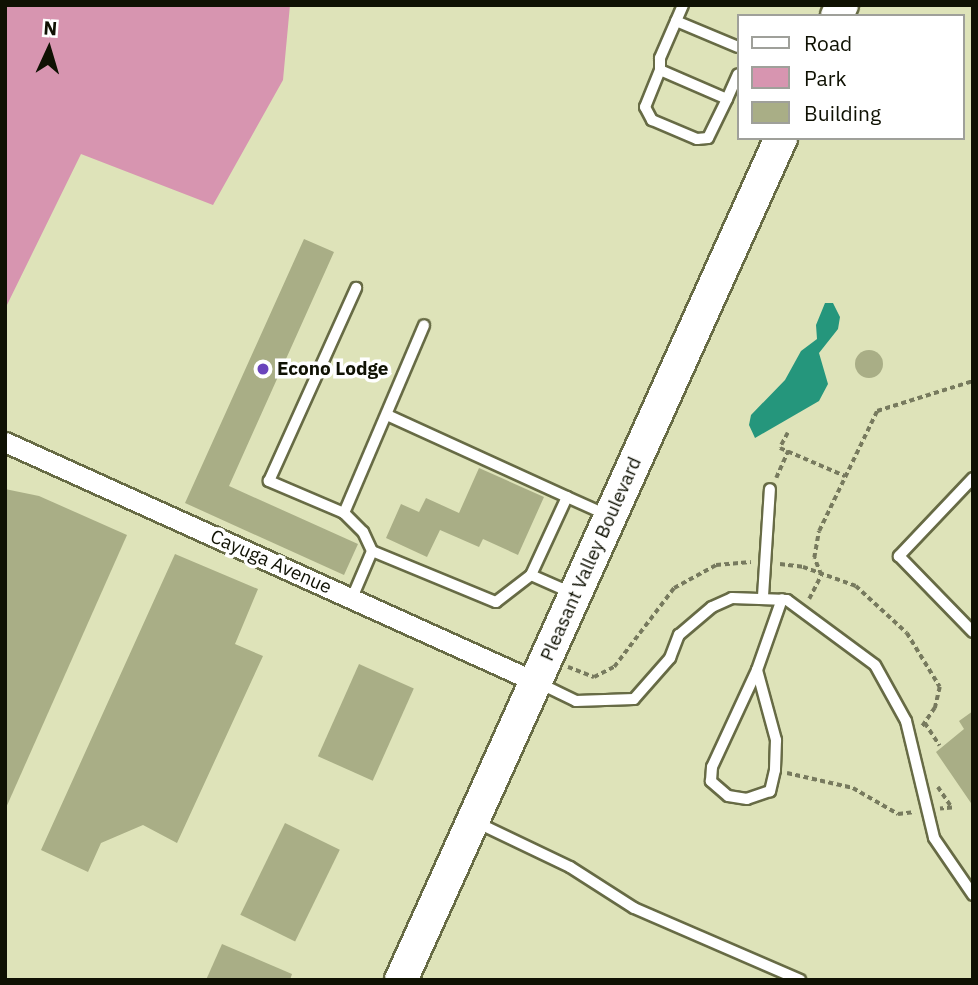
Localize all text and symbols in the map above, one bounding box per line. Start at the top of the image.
north arrow [14,14,84,84]
legend [736,14,964,140]
text: N [43,16,58,41]
text: Road [804,29,852,57]
text: Park [804,64,847,92]
text: Building [804,99,881,127]
place label: Econo Lodge [277,358,389,380]
marker: Econo Lodge [255,361,271,377]
street label: Pleasant Valley Boulevard [536,454,646,664]
street label: Cayuga Avenue [207,525,335,599]

